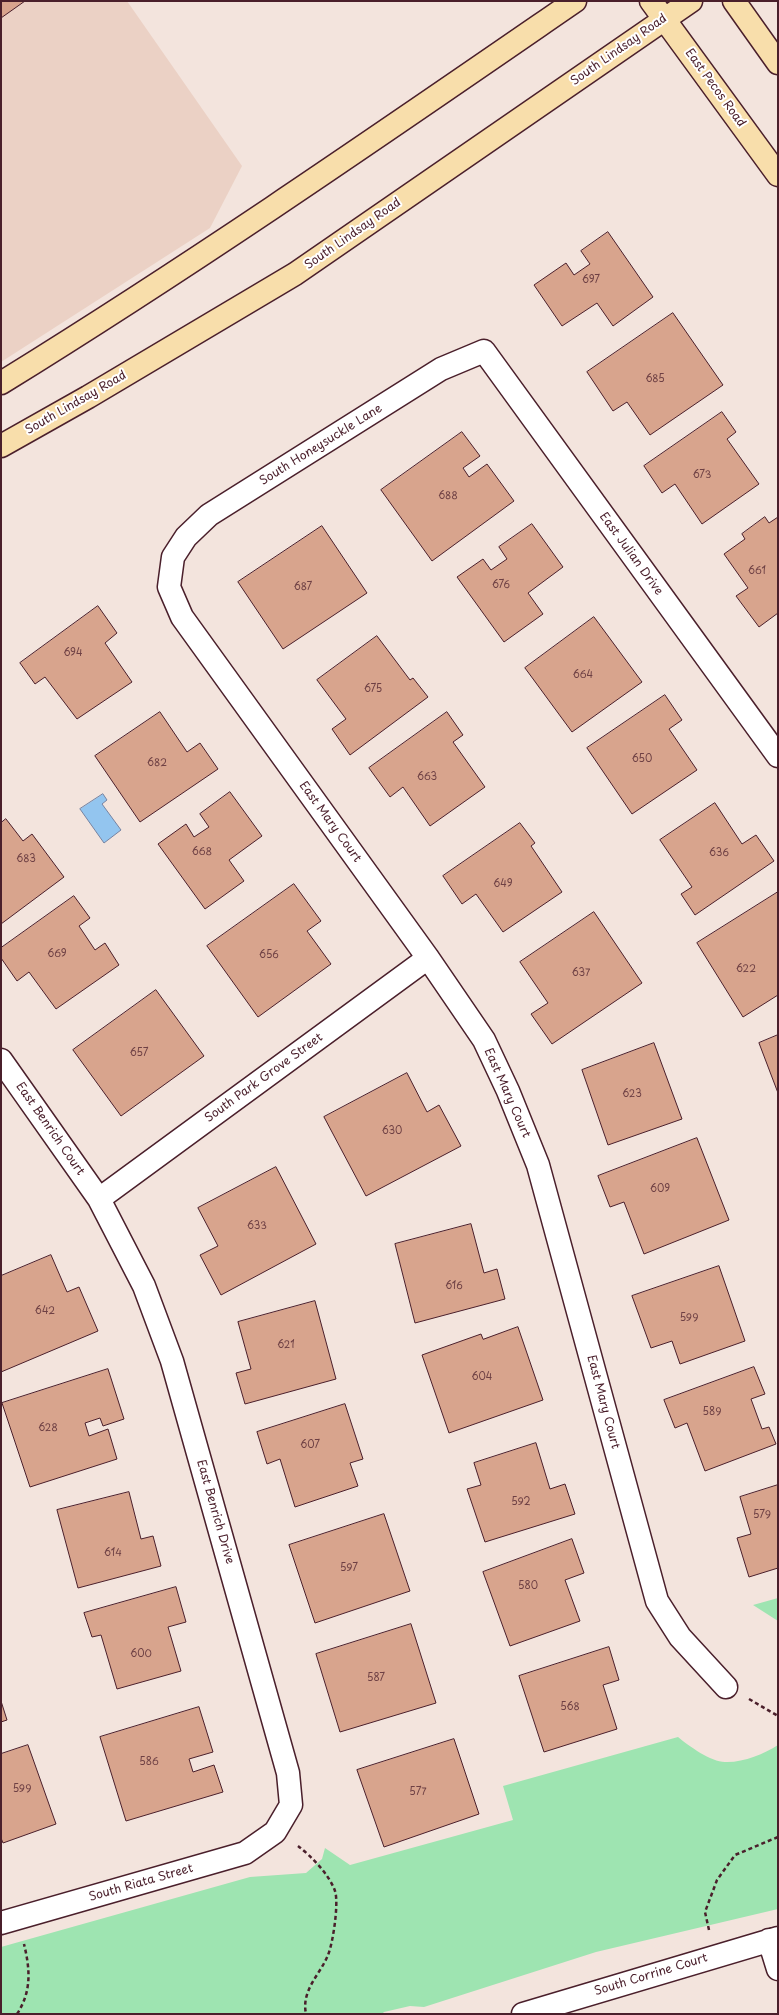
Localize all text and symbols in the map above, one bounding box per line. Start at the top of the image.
street label: South Lindsay Road [568,11,670,89]
street label: East Pecos Road [682,46,748,130]
street label: South Lindsay Road [302,195,404,273]
house number: 697 [582,274,600,286]
street label: South Lindsay Road [23,368,129,438]
house number: 685 [645,373,665,385]
street label: South Honeysuckle Lane [257,401,385,489]
house number: 673 [693,469,711,481]
house number: 688 [438,490,458,502]
street label: East Julian Drive [596,510,666,598]
house number: 661 [748,565,766,577]
house number: 676 [492,579,510,591]
house number: 687 [294,581,312,593]
house number: 694 [63,647,83,659]
house number: 664 [573,669,593,681]
house number: 675 [364,683,382,695]
house number: 650 [632,753,652,765]
house number: 682 [147,757,167,769]
house number: 663 [417,771,437,783]
street label: East Mary Court [296,779,364,865]
house number: 668 [192,846,212,858]
house number: 636 [709,847,729,859]
house number: 683 [16,853,36,865]
house number: 649 [493,878,513,890]
house number: 669 [47,948,67,960]
house number: 656 [259,949,279,961]
house number: 622 [736,963,756,975]
house number: 637 [572,967,590,979]
street label: South Park Grove Street [202,1030,326,1126]
street label: East Mary Court [481,1046,533,1140]
house number: 657 [130,1047,148,1059]
street label: East Benrich Court [13,1080,87,1178]
house number: 623 [622,1088,642,1100]
house number: 630 [382,1125,402,1137]
house number: 609 [650,1183,670,1195]
house number: 633 [247,1220,267,1232]
house number: 616 [445,1280,463,1292]
house number: 642 [35,1305,55,1317]
house number: 599 [680,1312,698,1324]
house number: 621 [277,1339,295,1351]
street label: East Mary Court [584,1353,622,1451]
house number: 604 [472,1371,492,1383]
house number: 589 [703,1406,721,1418]
house number: 628 [38,1422,58,1434]
house number: 607 [300,1439,320,1451]
street label: East Benrich Drive [193,1458,237,1566]
house number: 592 [511,1496,531,1508]
house number: 579 [753,1509,771,1521]
house number: 614 [104,1547,122,1559]
house number: 597 [340,1562,358,1574]
house number: 580 [518,1580,538,1592]
house number: 600 [130,1648,152,1660]
house number: 587 [367,1672,385,1684]
house number: 568 [560,1701,580,1713]
house number: 586 [139,1756,159,1768]
house number: 599 [13,1783,31,1795]
house number: 577 [409,1786,427,1798]
street label: South Riata Street [87,1861,195,1905]
street label: South Corrine Court [593,1951,709,1999]

